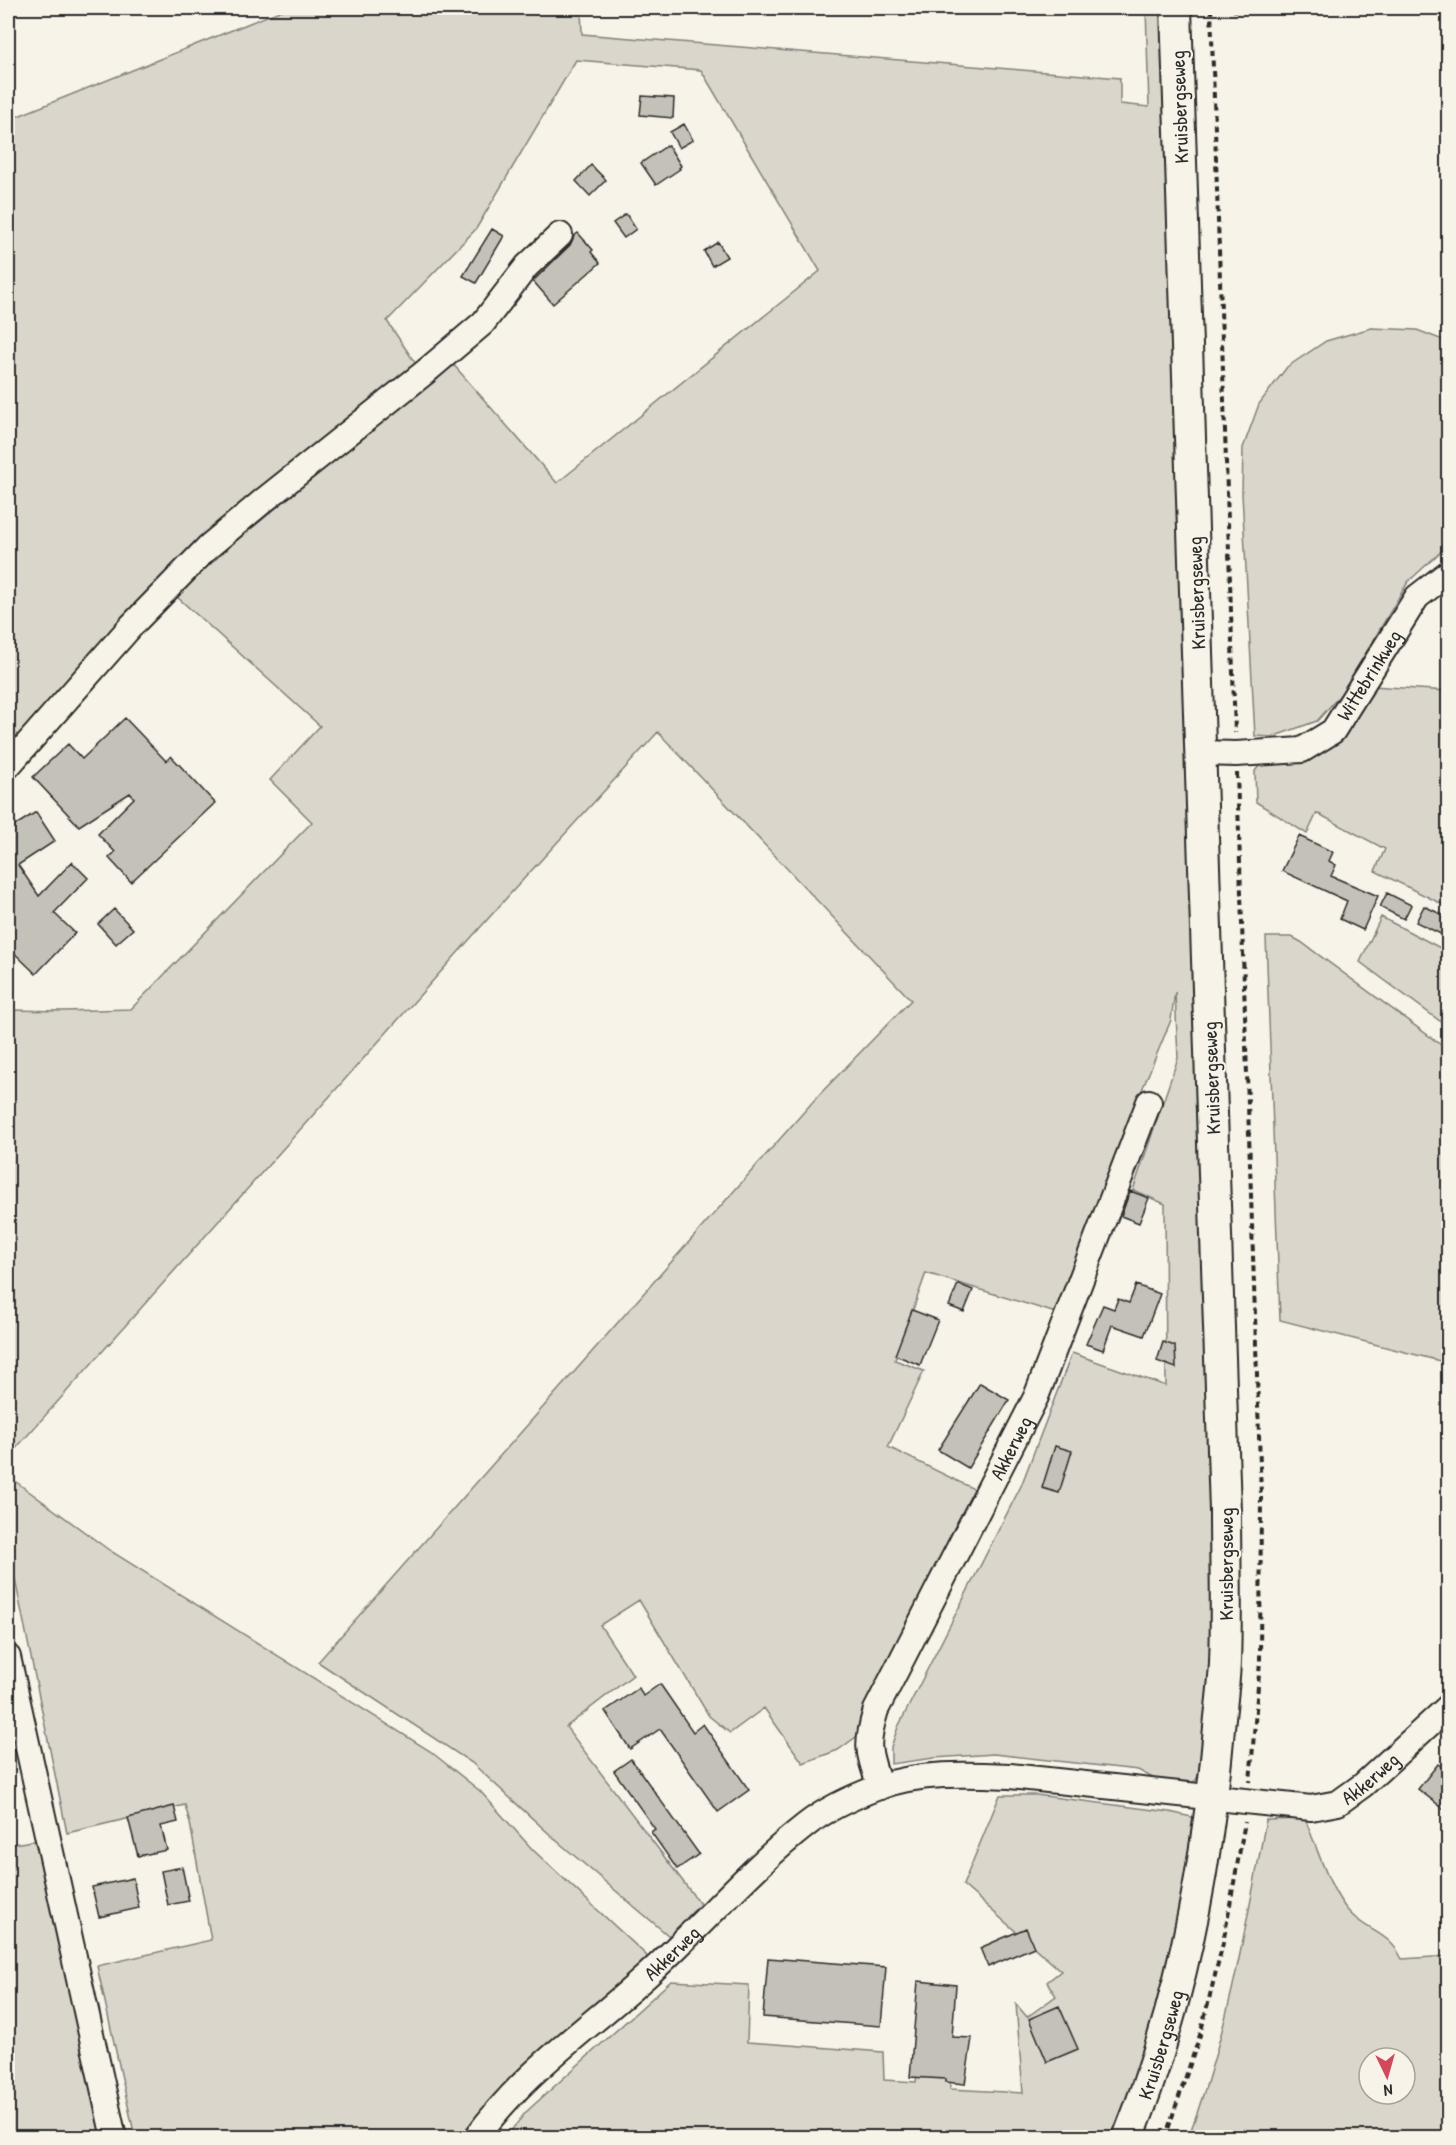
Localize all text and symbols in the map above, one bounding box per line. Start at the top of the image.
street label: Kruisbergseweg [1164,50,1194,164]
street label: Kruisbergseweg [1181,536,1211,650]
street label: Wittebrinkweg [1330,624,1407,725]
street label: Kruisbergseweg [1196,1021,1226,1135]
street label: Akkerweg [983,1411,1038,1484]
street label: Kruisbergseweg [1212,1507,1239,1620]
street label: Akkerweg [1335,1745,1404,1810]
street label: Akkerweg [637,1919,705,1986]
street label: Kruisbergseweg [1130,1987,1189,2103]
north arrow [1357,2046,1417,2106]
text: N [1383,2080,1394,2102]

